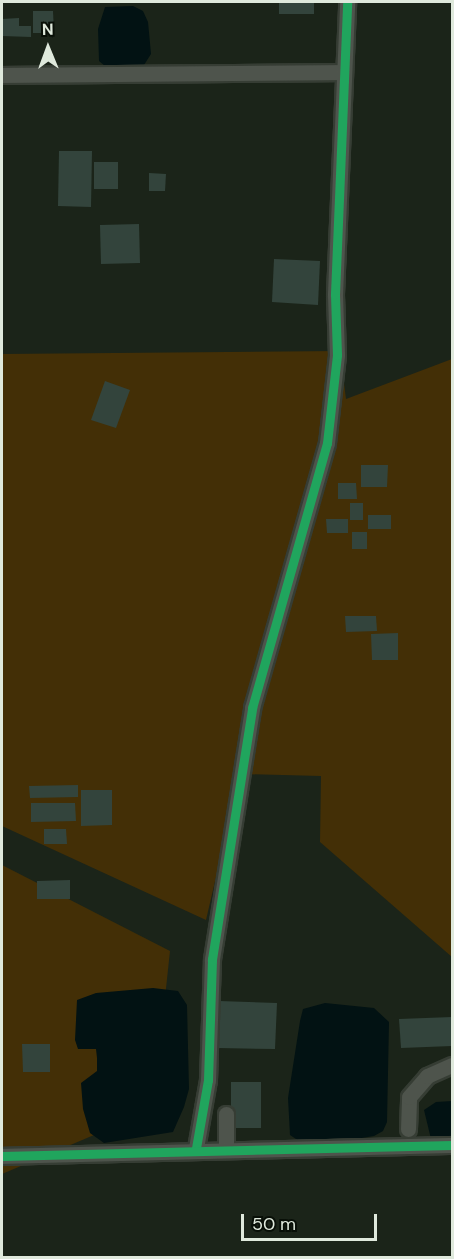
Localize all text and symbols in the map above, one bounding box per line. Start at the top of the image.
north arrow [18,18,78,78]
text: N [42,19,54,40]
scale bar [244,1202,380,1240]
text: 50 m [252,1212,296,1236]

